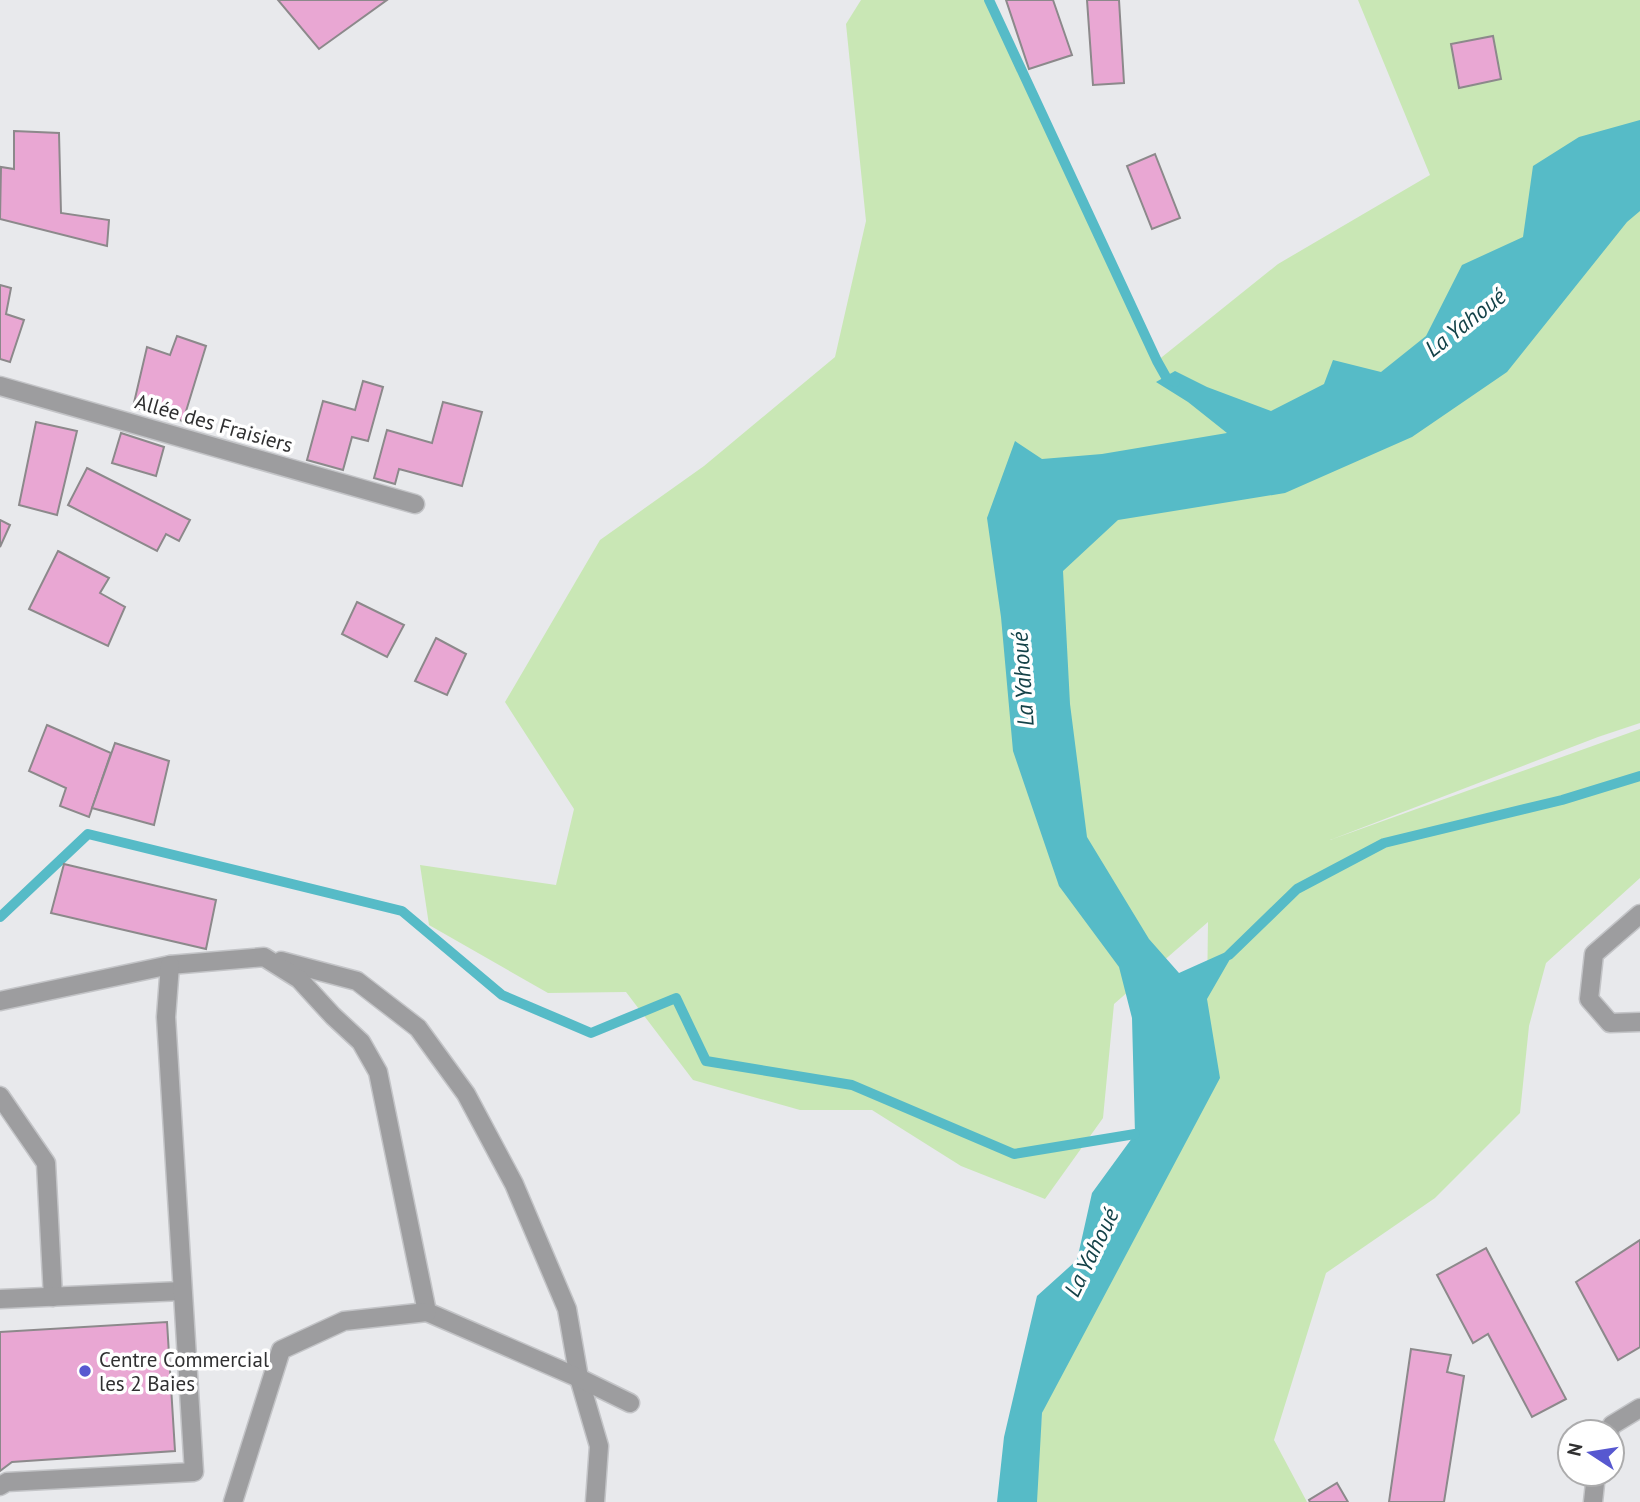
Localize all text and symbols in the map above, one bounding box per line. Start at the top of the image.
water label: La Yahoué [1419,281,1512,363]
street label: Allée des Fraisiers [132,388,296,458]
water label: La Yahoué [1004,630,1040,727]
water label: La Yahoué [1057,1203,1125,1301]
place label: Centre Commercial les 2 Baies [99,1346,269,1397]
marker: Centre Commercial les 2 Baies [77,1363,93,1379]
north arrow [1556,1418,1626,1488]
text: N [1561,1441,1587,1458]

